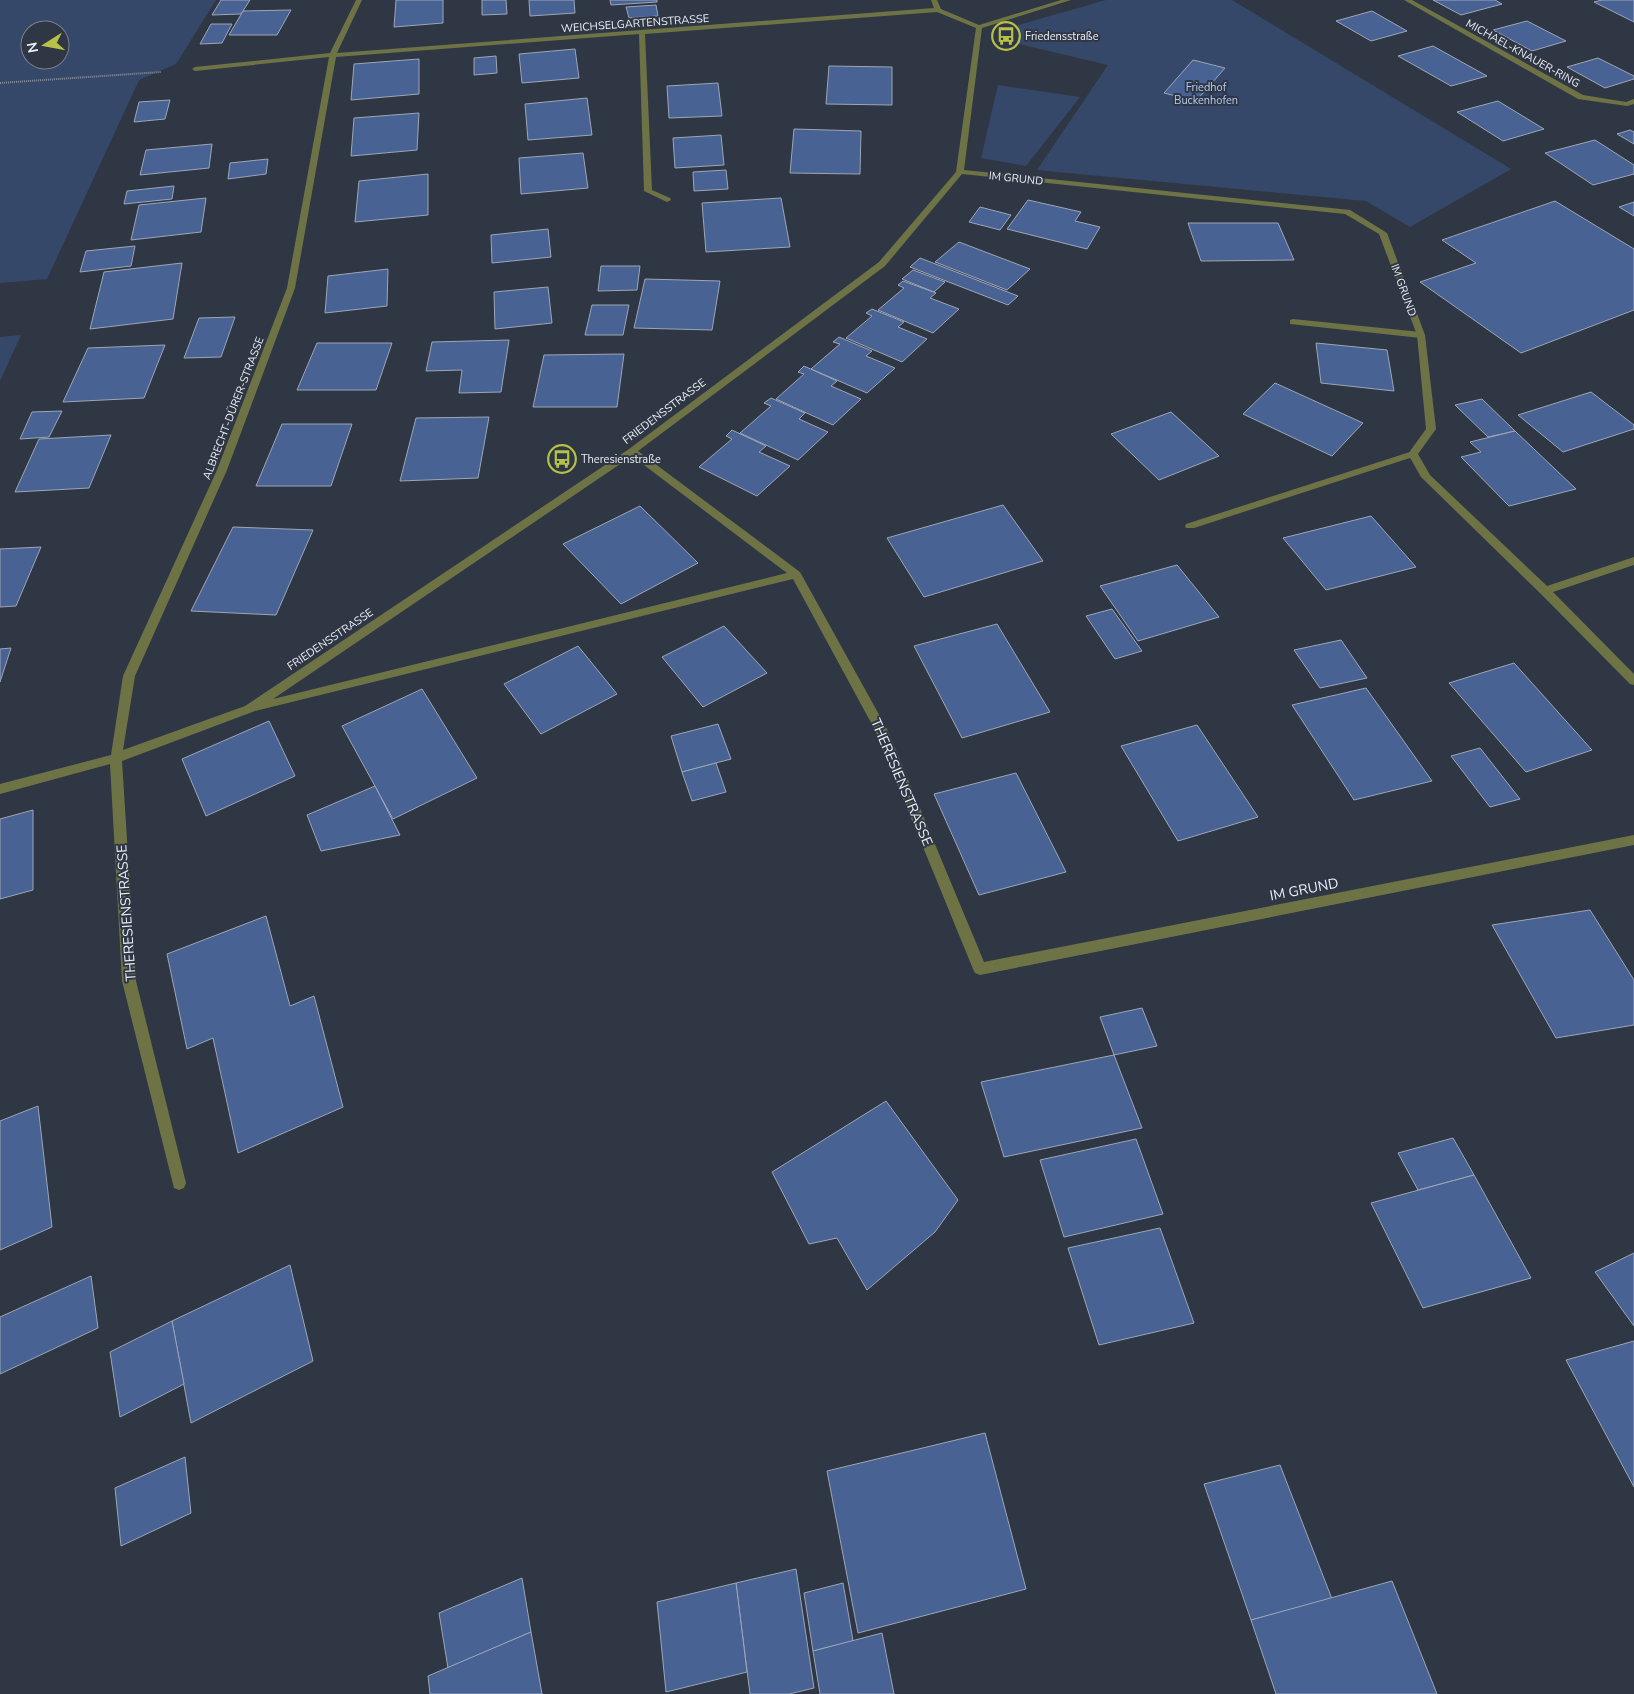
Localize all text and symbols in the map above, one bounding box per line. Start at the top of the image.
street label: WEICHSELGARTENSTRASSE [560,11,710,36]
street label: MICHAEL-KNAUER-RING [1463,16,1582,91]
north arrow [20,20,70,70]
bus stop icon: Friedensstraße [991,21,1021,51]
place label: Friedensstraße [1025,29,1099,44]
text: N [22,40,43,54]
park label: Friedhof Buckenhofen [1174,80,1238,108]
street label: IM GRUND [988,168,1044,189]
street label: IM GRUND [1387,262,1420,318]
street label: ALBRECHT-DÜRER-STRASSE [199,335,268,482]
street label: FRIEDENSSTRASSE [620,375,709,448]
bus stop icon: Theresienstraße [547,444,577,474]
place label: Theresienstraße [581,452,661,467]
street label: FRIEDENSSTRASSE [284,605,376,674]
street label: THERESIENSTRASSE [866,715,937,849]
street label: THERESIENSTRASSE [112,844,141,982]
street label: IM GRUND [1268,874,1340,905]

